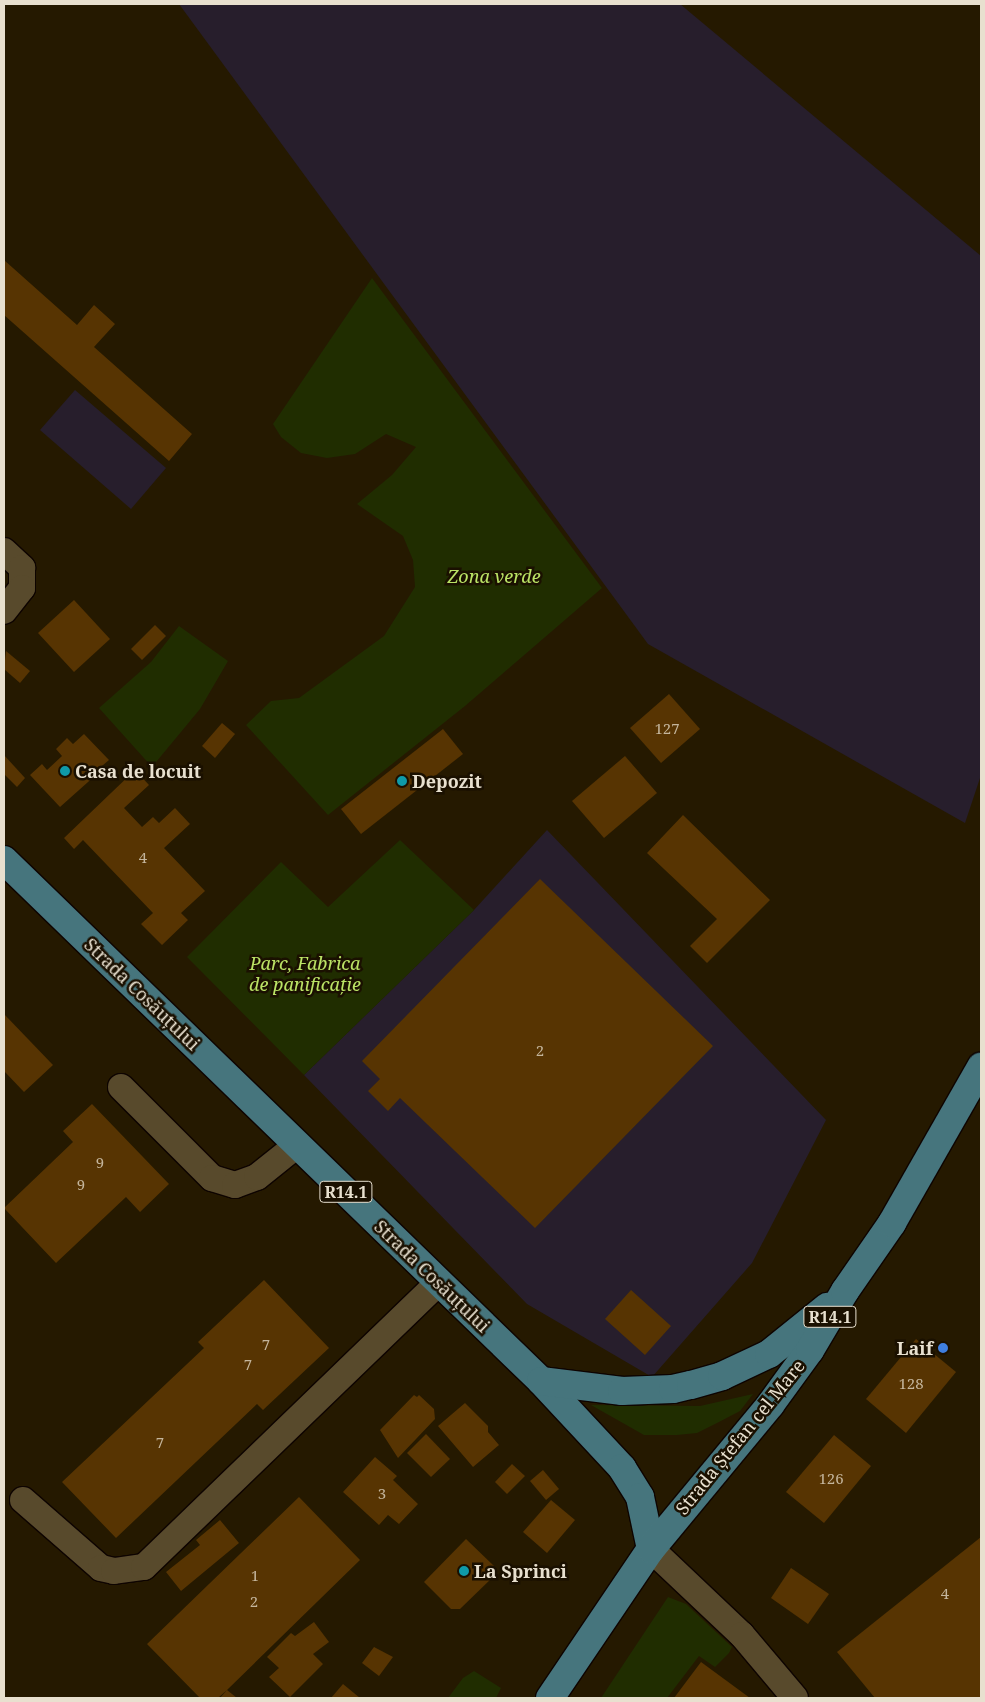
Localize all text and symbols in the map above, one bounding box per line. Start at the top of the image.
park label: Zona verde [447,565,541,587]
house number: 127 [654,720,680,738]
place label: Casa de locuit [75,760,201,782]
marker: Casa de locuit [59,765,71,777]
place label: Depozit [412,770,482,792]
marker: Depozit [396,775,408,787]
house number: 4 [139,849,147,867]
street label: Strada Cosăuțului [80,933,204,1055]
park label: Parc, Fabrica de panificație [249,953,361,996]
house number: 2 [536,1042,544,1060]
house number: 9 [96,1154,104,1172]
house number: 9 [77,1176,85,1194]
road number: R14.1 [318,1178,374,1206]
street label: Strada Cosăuțului [370,1215,494,1337]
road number: R14.1 [802,1304,858,1330]
house number: 7 [262,1336,270,1354]
place label: Laif [897,1337,933,1359]
marker: Laif [937,1342,949,1354]
street label: Strada Ștefan cel Mare [671,1355,809,1519]
house number: 7 [244,1356,252,1374]
house number: 128 [898,1375,924,1393]
house number: 7 [156,1434,164,1452]
house number: 126 [818,1470,844,1488]
house number: 3 [378,1485,386,1503]
place label: La Sprinci [474,1560,567,1582]
marker: La Sprinci [458,1565,470,1577]
house number: 1 [251,1567,259,1585]
house number: 4 [941,1585,949,1603]
house number: 2 [250,1593,258,1611]

